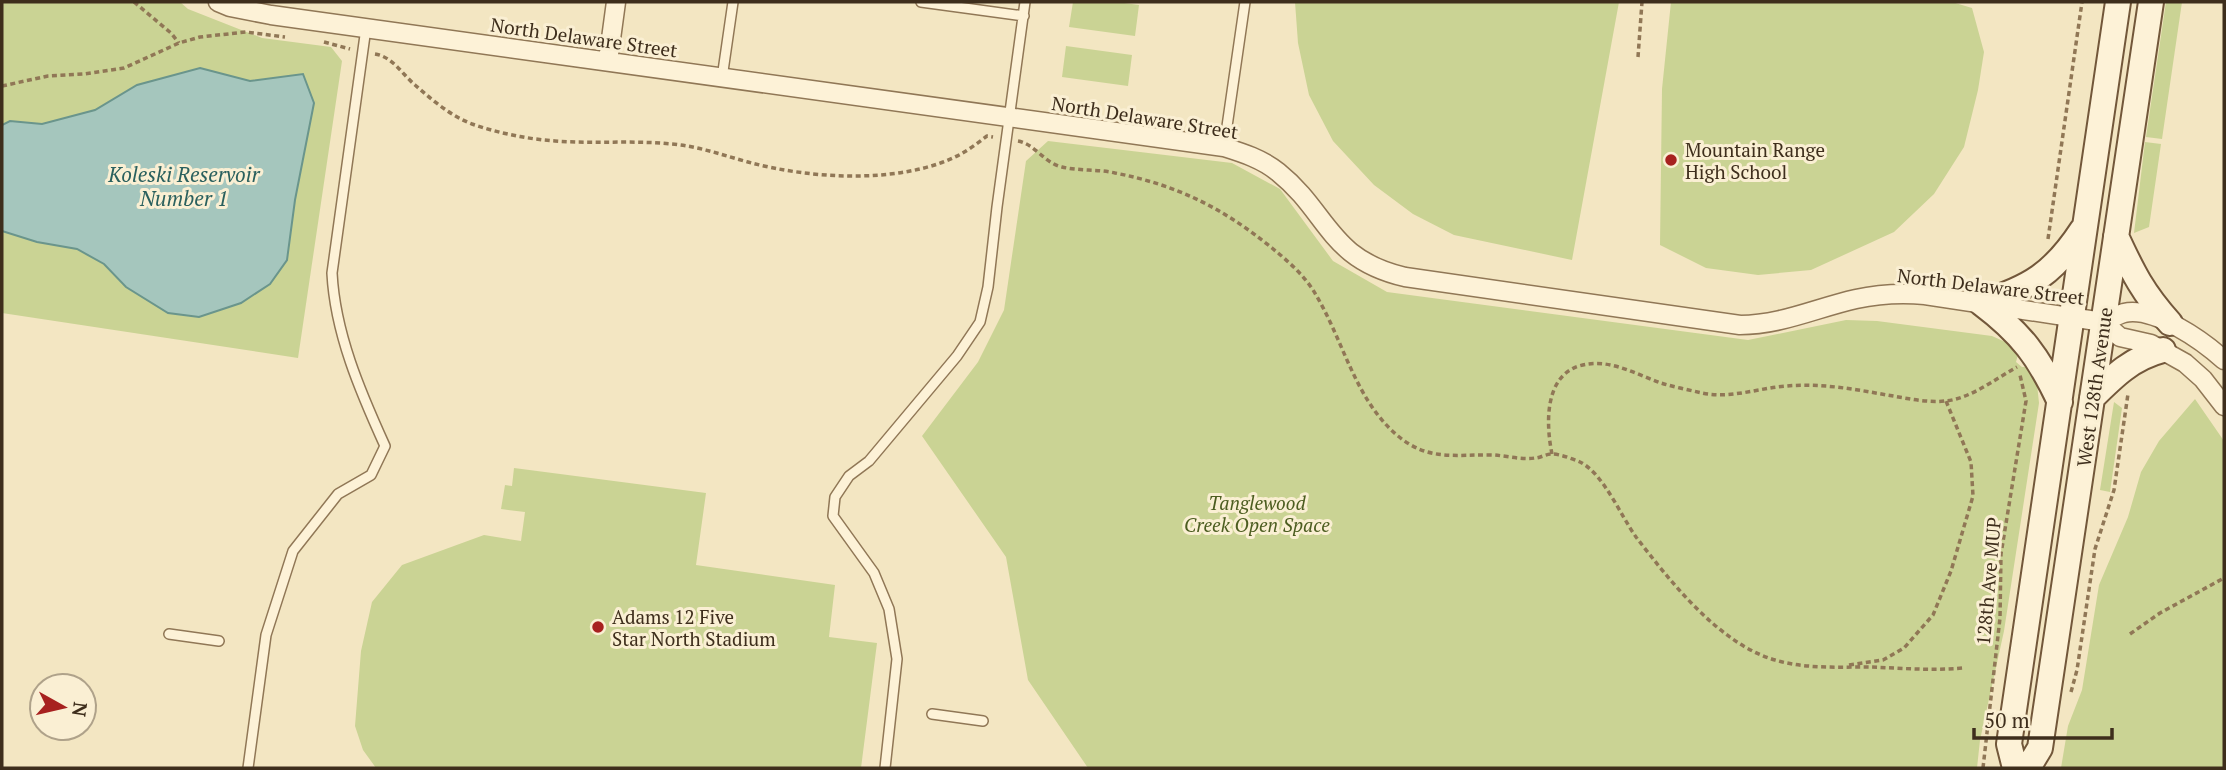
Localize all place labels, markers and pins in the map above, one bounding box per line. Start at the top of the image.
place label: Mountain Range High School [1685,137,1825,184]
marker: Mountain Range High School [1663,152,1679,168]
place label: Adams 12 Five Star North Stadium [612,604,776,651]
marker: Adams 12 Five Star North Stadium [590,619,606,635]

